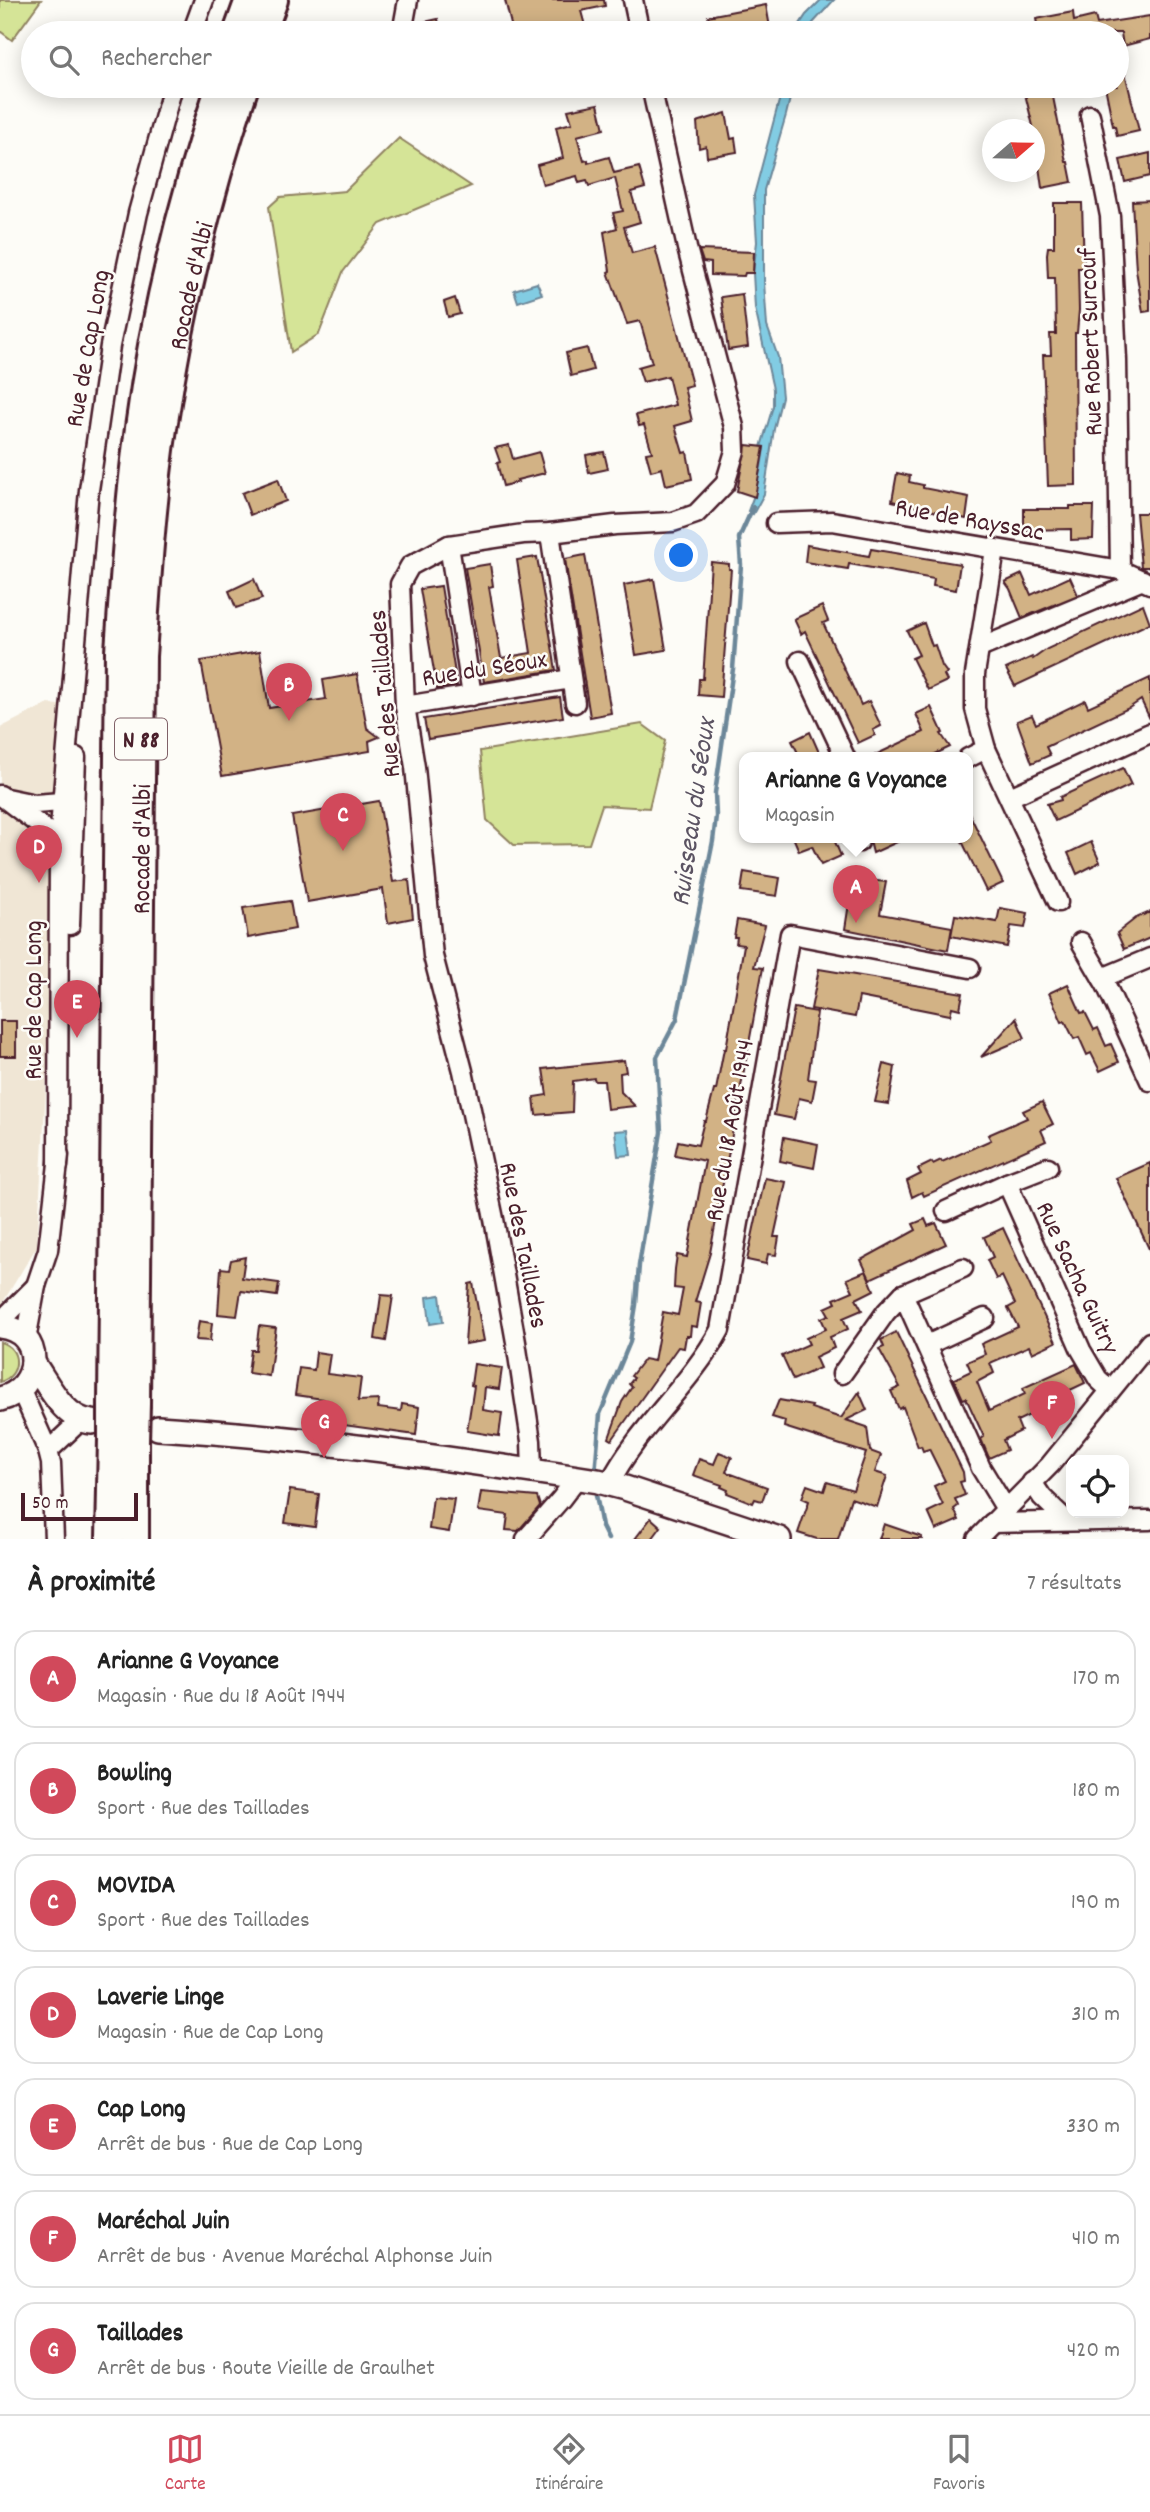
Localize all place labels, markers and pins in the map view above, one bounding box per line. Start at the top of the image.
pin: B [266,663,312,721]
pin: C [320,793,366,851]
pin: D [16,825,62,883]
pin: A [833,865,879,923]
pin: E [54,980,100,1038]
pin: F [1029,1381,1075,1439]
pin: G [301,1400,347,1458]

